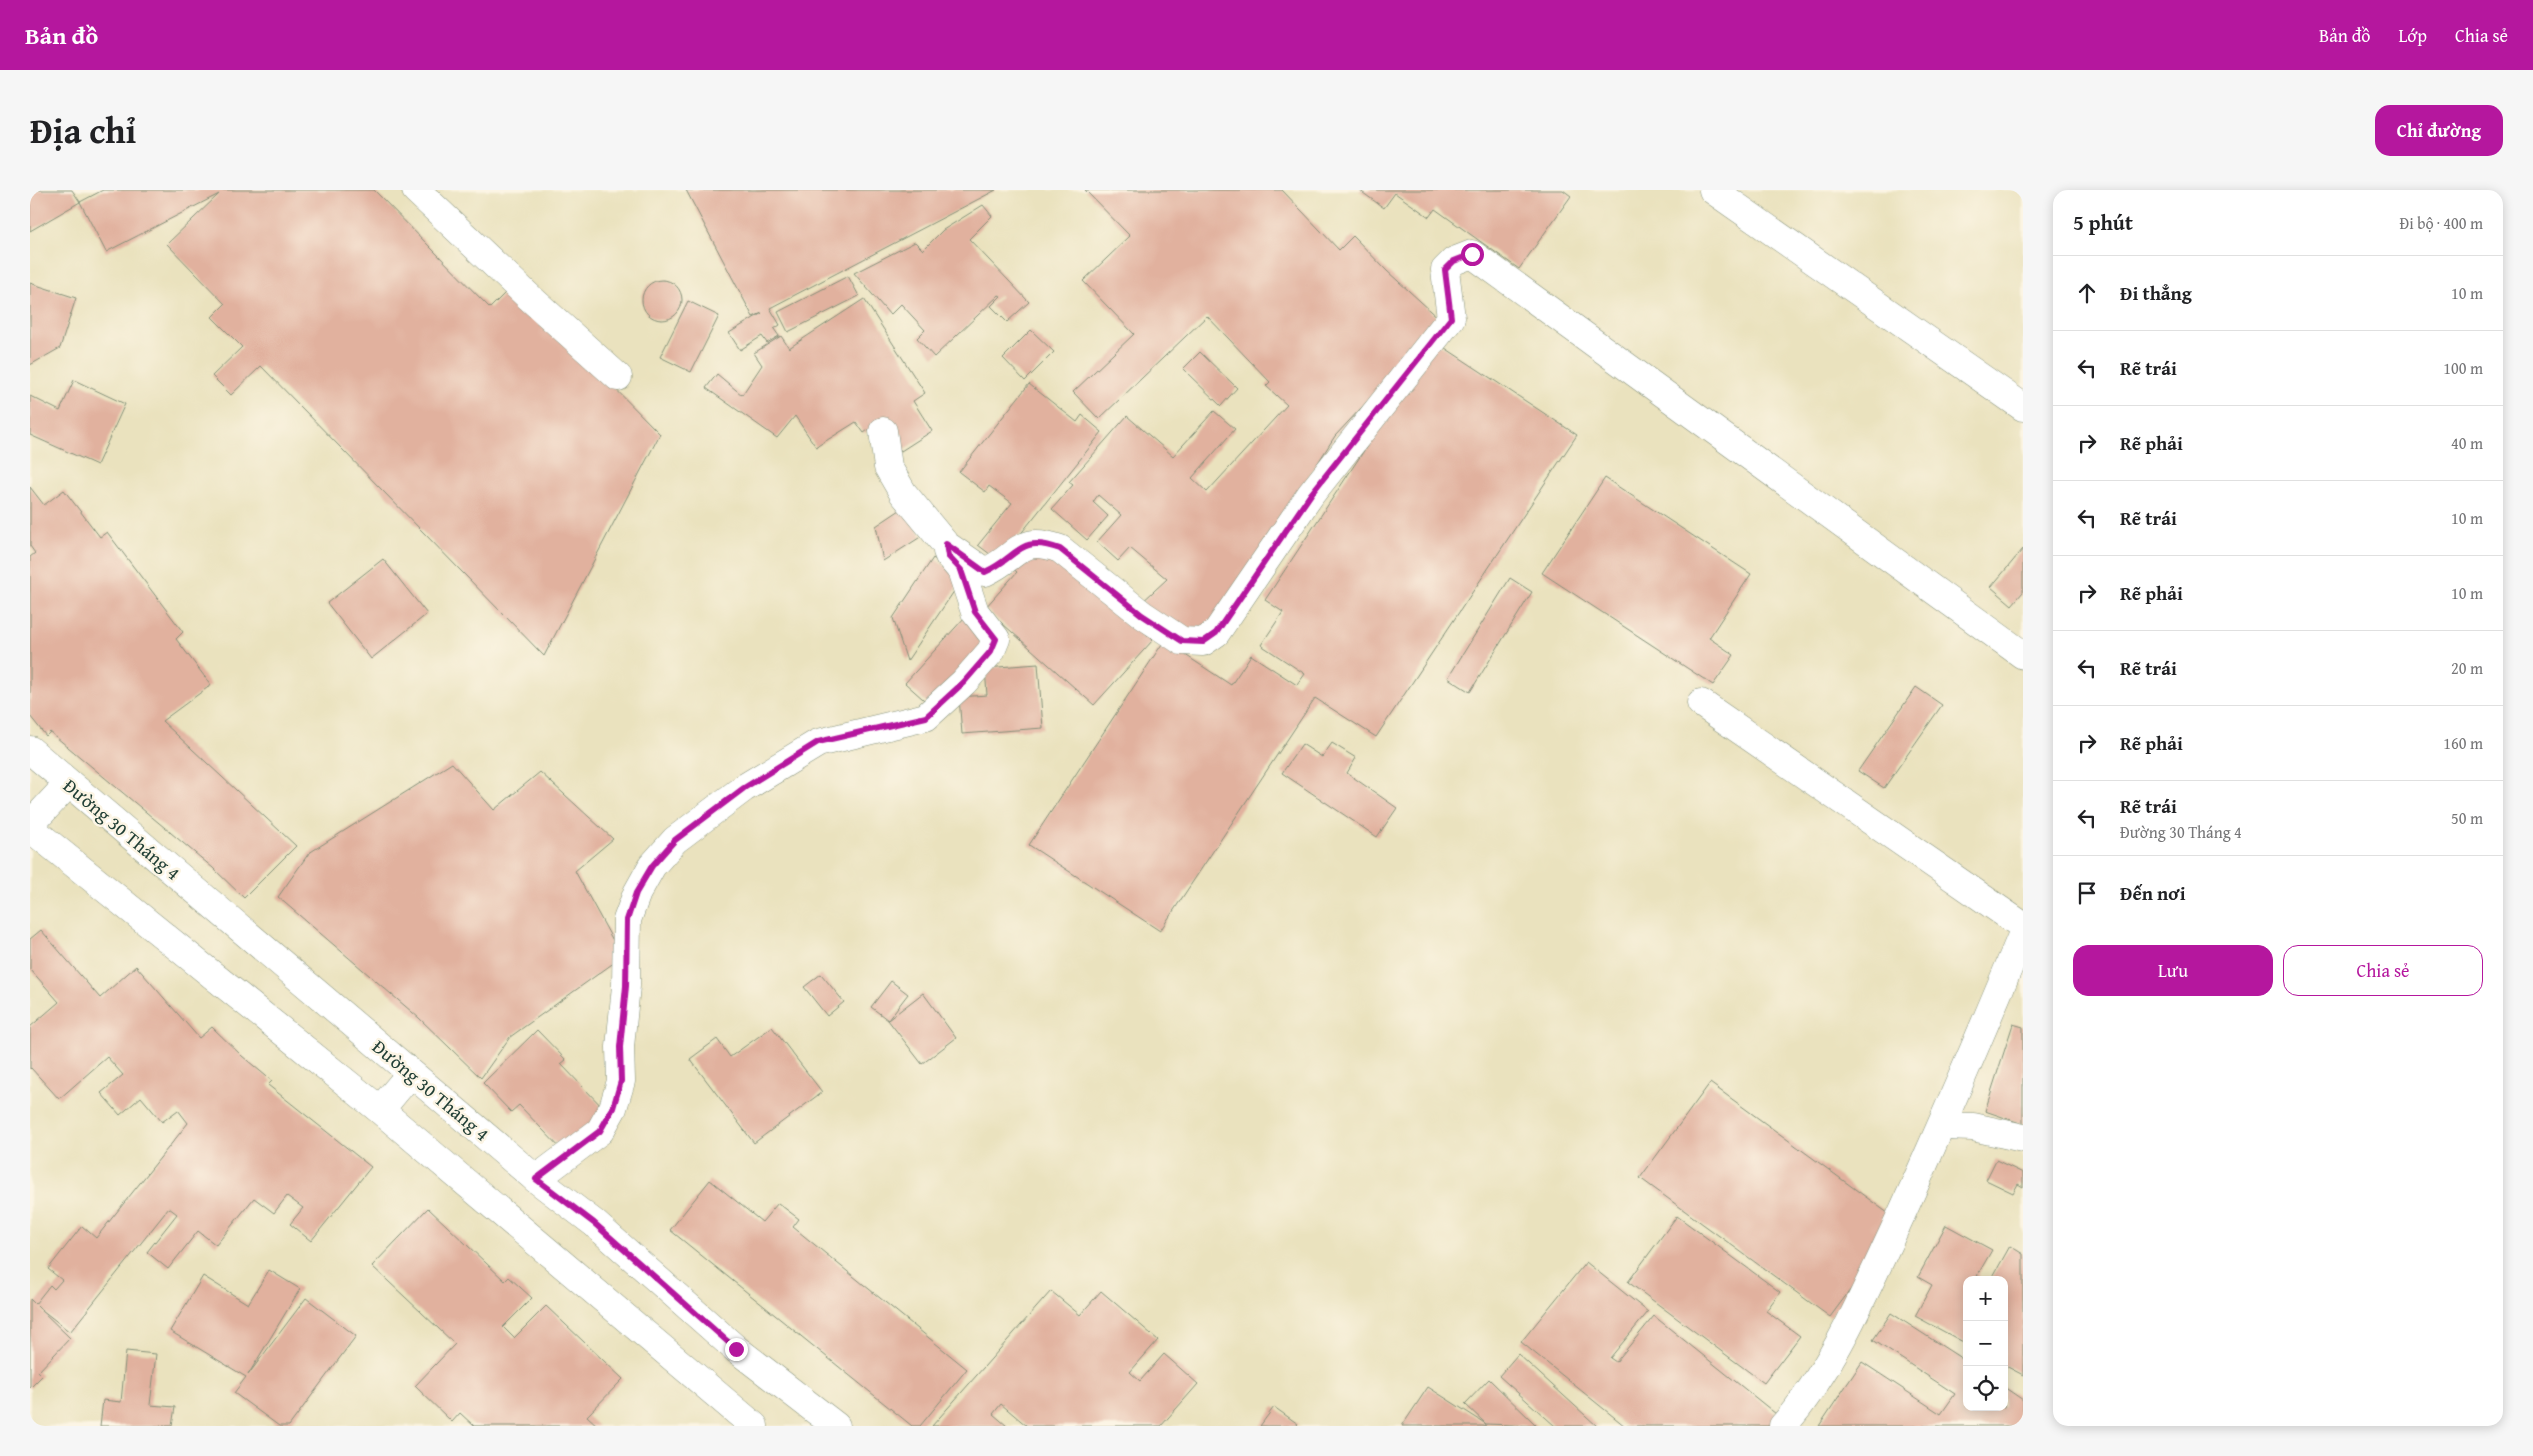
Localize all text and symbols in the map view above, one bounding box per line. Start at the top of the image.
text: Bản đồ [25,18,98,53]
text: Bản đồ [2319,22,2371,49]
text: Lớp [2399,22,2427,49]
text: Chia sẻ [2455,22,2508,49]
text: Địa chỉ [30,105,136,156]
button: Chỉ đường [2375,105,2503,156]
text: 5 phút [2073,207,2133,238]
text: Đi bộ · 400 m [2399,211,2483,235]
route start [1461,243,1484,266]
icon: ahead [2073,279,2101,307]
text: Đi thẳng [2120,279,2192,307]
text: 10 m [2451,281,2483,305]
icon: left [2073,354,2101,382]
text: Rẽ trái [2120,354,2177,382]
text: 100 m [2443,356,2483,380]
icon: right [2073,429,2101,457]
text: Rẽ phải [2120,429,2183,457]
text: 40 m [2451,431,2483,455]
icon: left [2073,504,2101,532]
text: Rẽ trái [2120,504,2177,532]
text: 10 m [2451,506,2483,530]
icon: right [2073,579,2101,607]
text: Rẽ phải [2120,579,2183,607]
text: 10 m [2451,581,2483,605]
icon: left [2073,654,2101,682]
text: Rẽ trái [2120,654,2177,682]
text: 20 m [2451,656,2483,680]
icon: right [2073,729,2101,757]
text: Rẽ phải [2120,729,2183,757]
text: 160 m [2443,731,2483,755]
street label: Đường 30 Tháng 4 [58,772,186,886]
text: Rẽ trái [2120,792,2177,820]
icon: left [2073,804,2101,832]
text: 50 m [2451,806,2483,830]
text: Đường 30 Tháng 4 [2120,820,2242,844]
icon: arrive [2073,879,2101,907]
text: Đến nơi [2120,879,2186,907]
button: Lưu [2073,945,2273,996]
button: Chia sẻ [2283,945,2483,996]
street label: Đường 30 Tháng 4 [367,1033,495,1147]
map controls [1963,1276,2008,1411]
button: + [1963,1276,2008,1321]
button: − [1963,1321,2008,1366]
route end [725,1338,748,1361]
button: locate [1963,1366,2008,1411]

